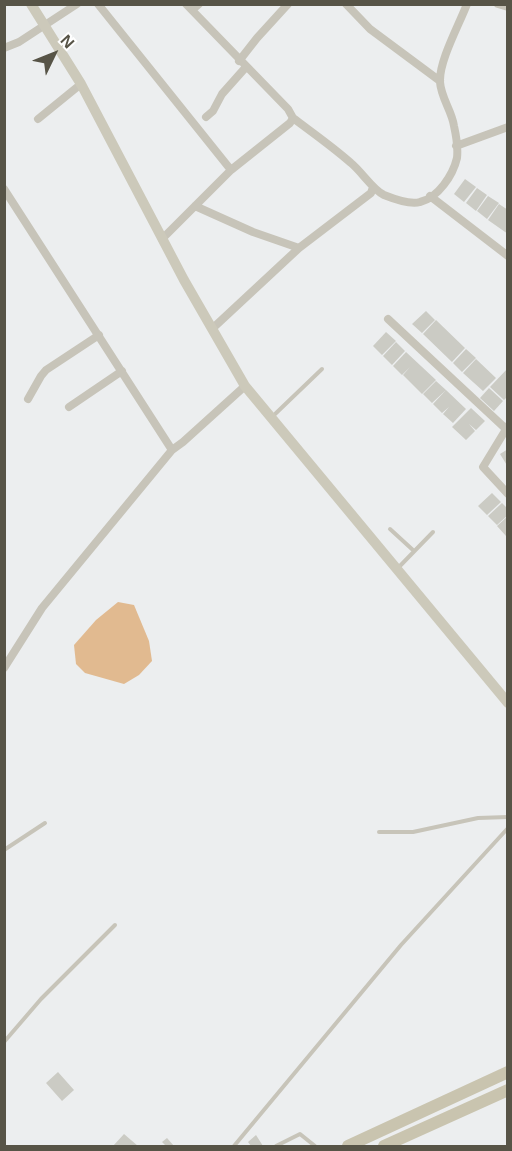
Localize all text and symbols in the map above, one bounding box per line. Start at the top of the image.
north arrow [24,24,84,84]
text: N [57,31,78,51]

